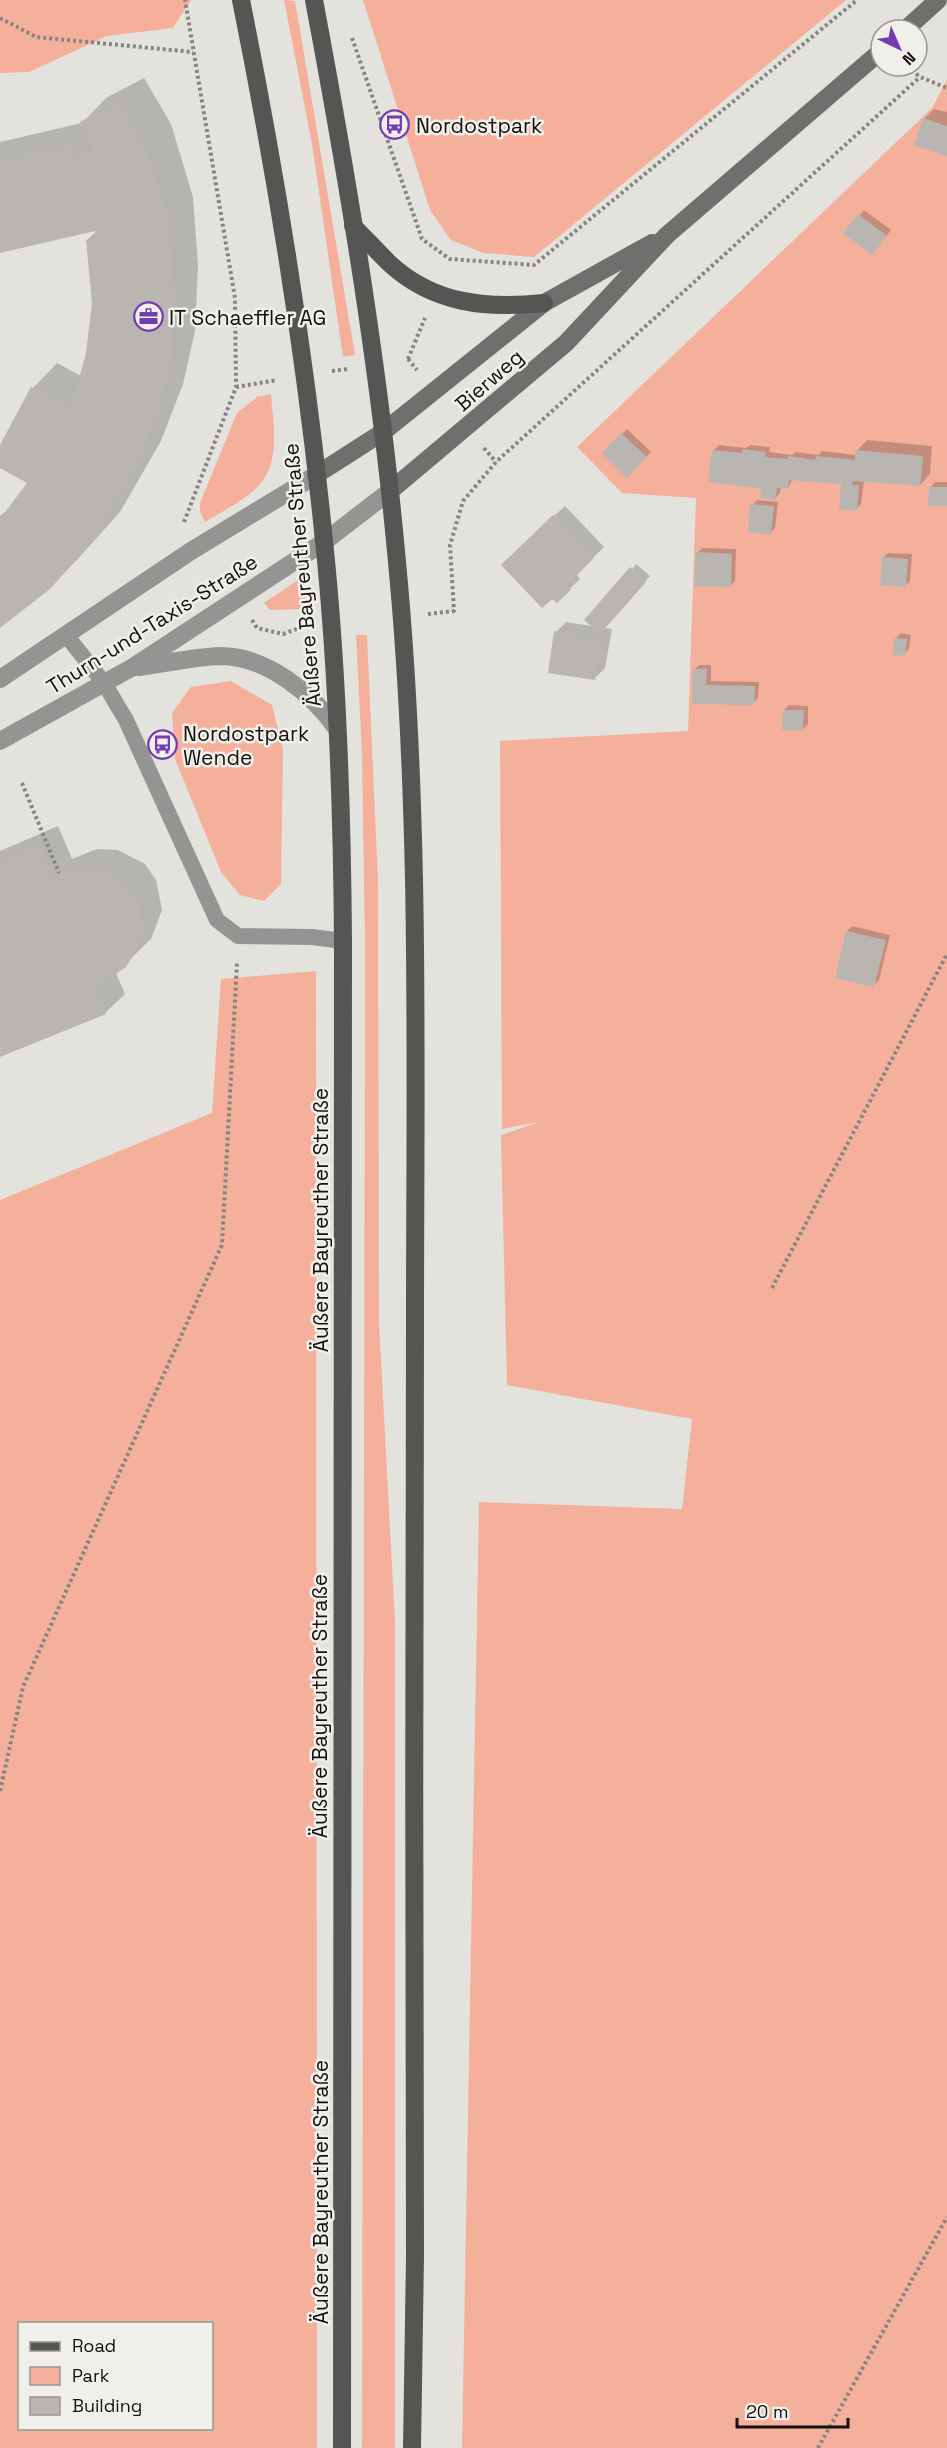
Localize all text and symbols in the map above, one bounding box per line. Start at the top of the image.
north arrow [869,18,929,78]
text: N [898,47,920,70]
bus stop icon: Nordostpark [379,109,411,141]
place label: Nordostpark [416,112,542,139]
office icon: IT Schaeffler AG [132,301,164,333]
place label: IT Schaeffler AG [169,304,326,331]
street label: Bierweg [449,343,529,417]
street label: Äußere Bayreuther Straße [277,442,327,708]
street label: Thurn-und-Taxis-Straße [41,548,263,700]
place label: Nordostpark Wende [183,720,309,771]
bus stop icon: Nordostpark Wende [146,729,178,761]
street label: Äußere Bayreuther Straße [307,1088,334,1352]
street label: Äußere Bayreuther Straße [306,1574,333,1838]
street label: Äußere Bayreuther Straße [307,2060,334,2324]
legend [18,2322,213,2430]
text: Road [72,2334,116,2357]
text: Park [72,2364,110,2387]
scale bar [737,2391,848,2429]
text: Building [72,2394,142,2417]
text: 20 m [746,2400,789,2423]

